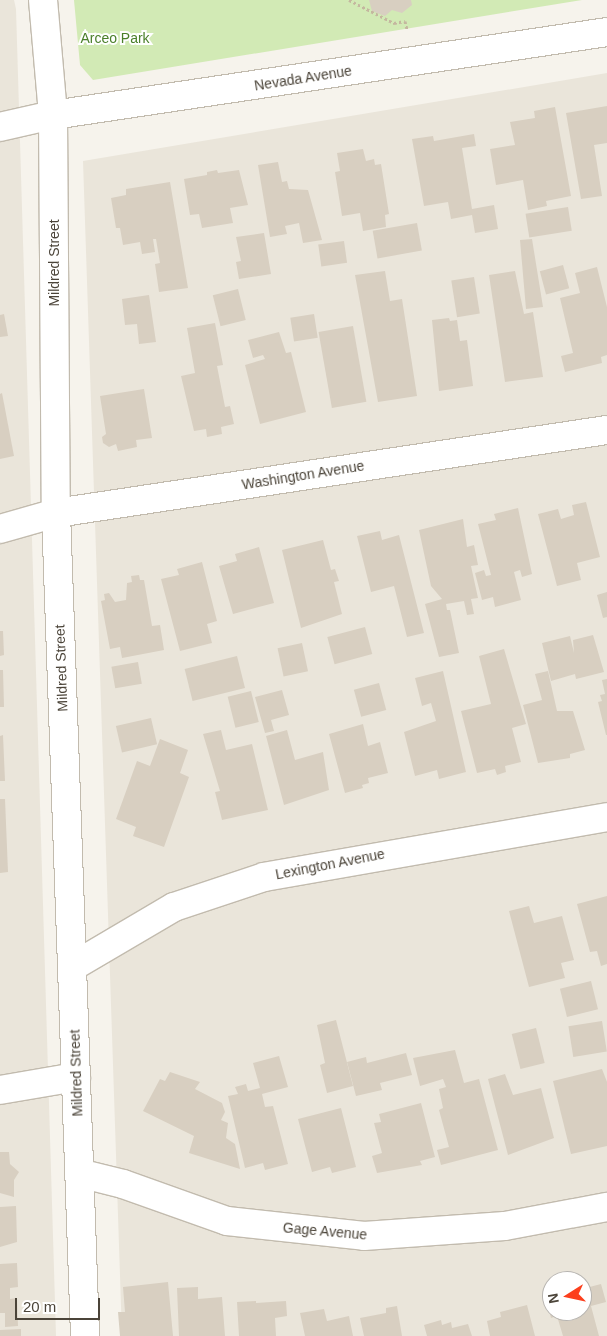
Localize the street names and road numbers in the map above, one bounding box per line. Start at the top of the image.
street label: Nevada Avenue [253,62,353,94]
street label: Mildred Street [46,219,62,307]
street label: Washington Avenue [240,457,366,493]
street label: Mildred Street [51,624,71,712]
street label: Lexington Avenue [274,845,386,883]
street label: Mildred Street [66,1029,86,1117]
street label: Gage Avenue [282,1219,368,1243]

